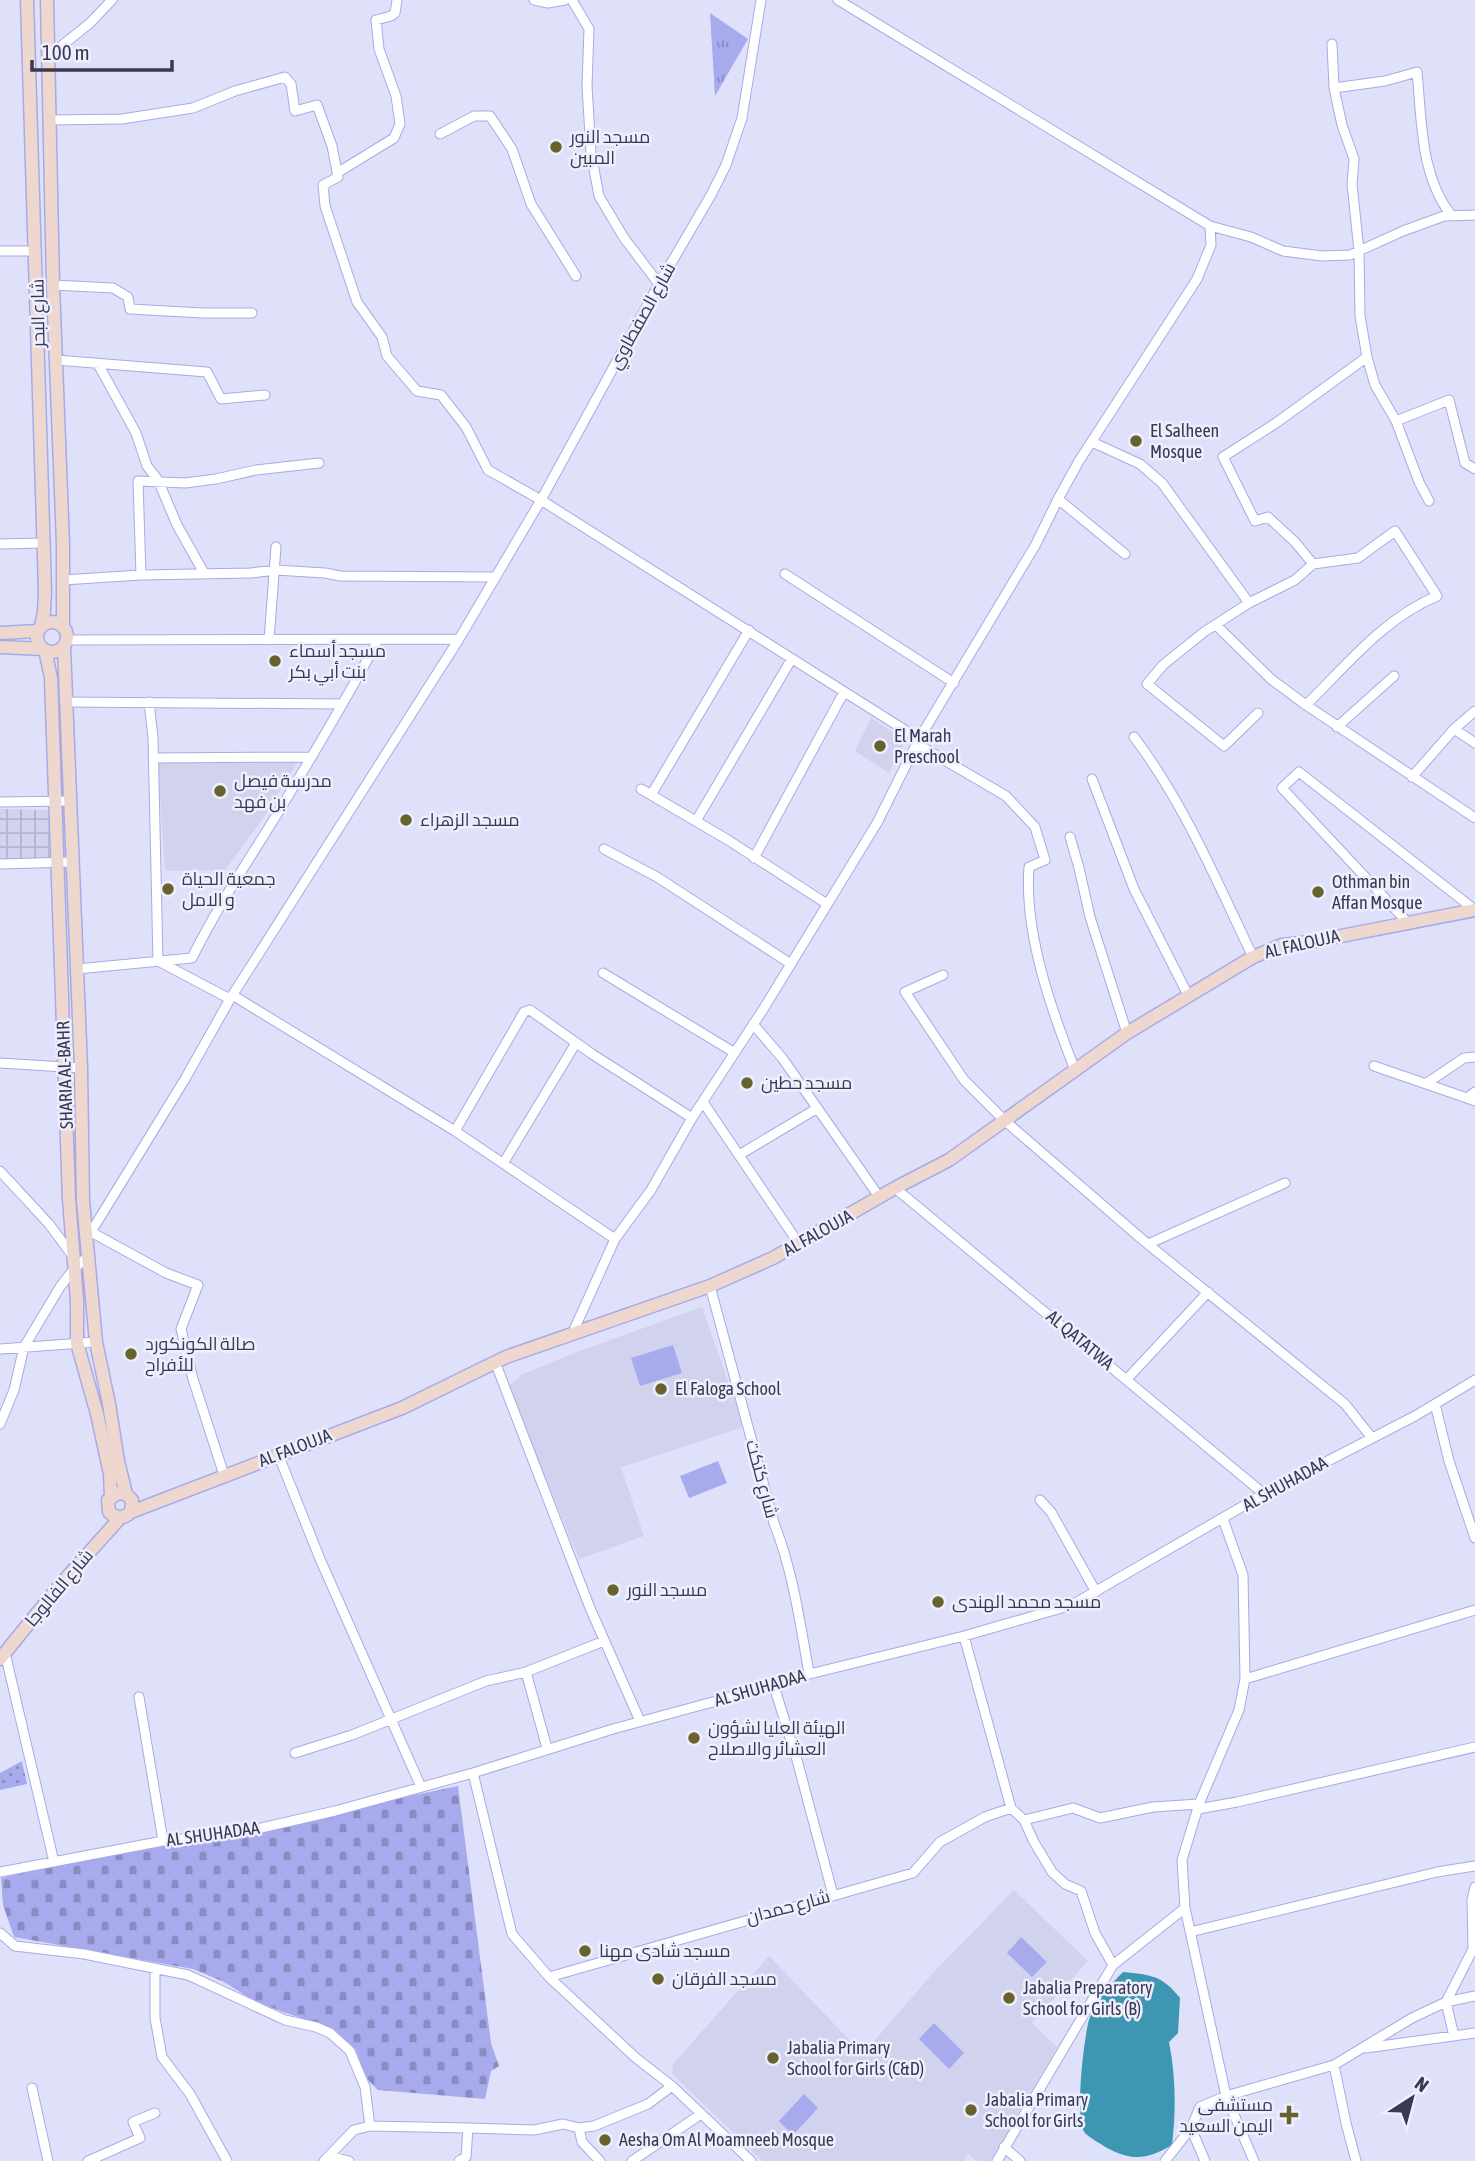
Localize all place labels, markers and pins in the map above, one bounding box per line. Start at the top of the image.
place label: مسجد النور المبين [569,126,650,169]
marker: مسجد النور المبين [548,139,564,155]
place label: El Salheen Mosque [1150,420,1219,462]
marker: El Salheen Mosque [1128,433,1144,449]
place label: مسجد أسماء بنت أبي بكر [288,640,386,686]
marker: مسجد أسماء بنت أبي بكر [267,653,283,669]
place label: El Marah Preschool [894,725,960,767]
marker: El Marah Preschool [872,738,888,754]
place label: مدرسة فيصل بن فهد [234,770,332,813]
marker: مدرسة فيصل بن فهد [212,783,228,799]
place label: مسجد الزهراء [420,809,520,831]
marker: مسجد الزهراء [398,812,414,828]
place label: جمعية الحياة و الامل [182,868,276,911]
place label: Othman bin Affan Mosque [1332,871,1422,913]
marker: جمعية الحياة و الامل [160,881,176,897]
marker: Othman bin Affan Mosque [1310,884,1326,900]
place label: مسجد حطين [761,1072,852,1094]
marker: مسجد حطين [739,1075,755,1091]
place label: صالة الكونكورد للأفراح [145,1333,255,1377]
marker: صالة الكونكورد للأفراح [123,1346,139,1362]
place label: El Faloga School [675,1378,781,1399]
marker: El Faloga School [653,1381,669,1397]
place label: مسجد النور [626,1579,707,1601]
marker: مسجد النور [605,1582,621,1598]
place label: مسجد محمد الهندى [952,1591,1101,1613]
marker: مسجد محمد الهندى [930,1594,946,1610]
place label: الهيئة العليا لشؤون العشائر والاصلاح [708,1717,846,1761]
marker: الهيئة العليا لشؤون العشائر والاصلاح [686,1730,702,1746]
place label: مسجد شادى مهنا [599,1940,731,1962]
marker: مسجد شادى مهنا [577,1943,593,1959]
place label: مسجد الفرقان [672,1968,777,1990]
marker: مسجد الفرقان [650,1971,666,1987]
place label: Jabalia Preparatory School for Girls (B) [1023,1977,1153,2019]
marker: Jabalia Preparatory School for Girls (B) [1001,1990,1017,2006]
place label: Jabalia Primary School for Girls (C&D) [787,2037,924,2079]
marker: Jabalia Primary School for Girls (C&D) [765,2050,781,2066]
place label: Jabalia Primary School for Girls [985,2089,1088,2131]
place label: مستشفى اليمن السعيد [1179,2094,1273,2137]
marker: Jabalia Primary School for Girls [963,2102,979,2118]
marker: مستشفى اليمن السعيد [1279,2105,1299,2125]
place label: Aesha Om Al Moamneeb Mosque [619,2129,834,2150]
marker: Aesha Om Al Moamneeb Mosque [597,2132,613,2148]

